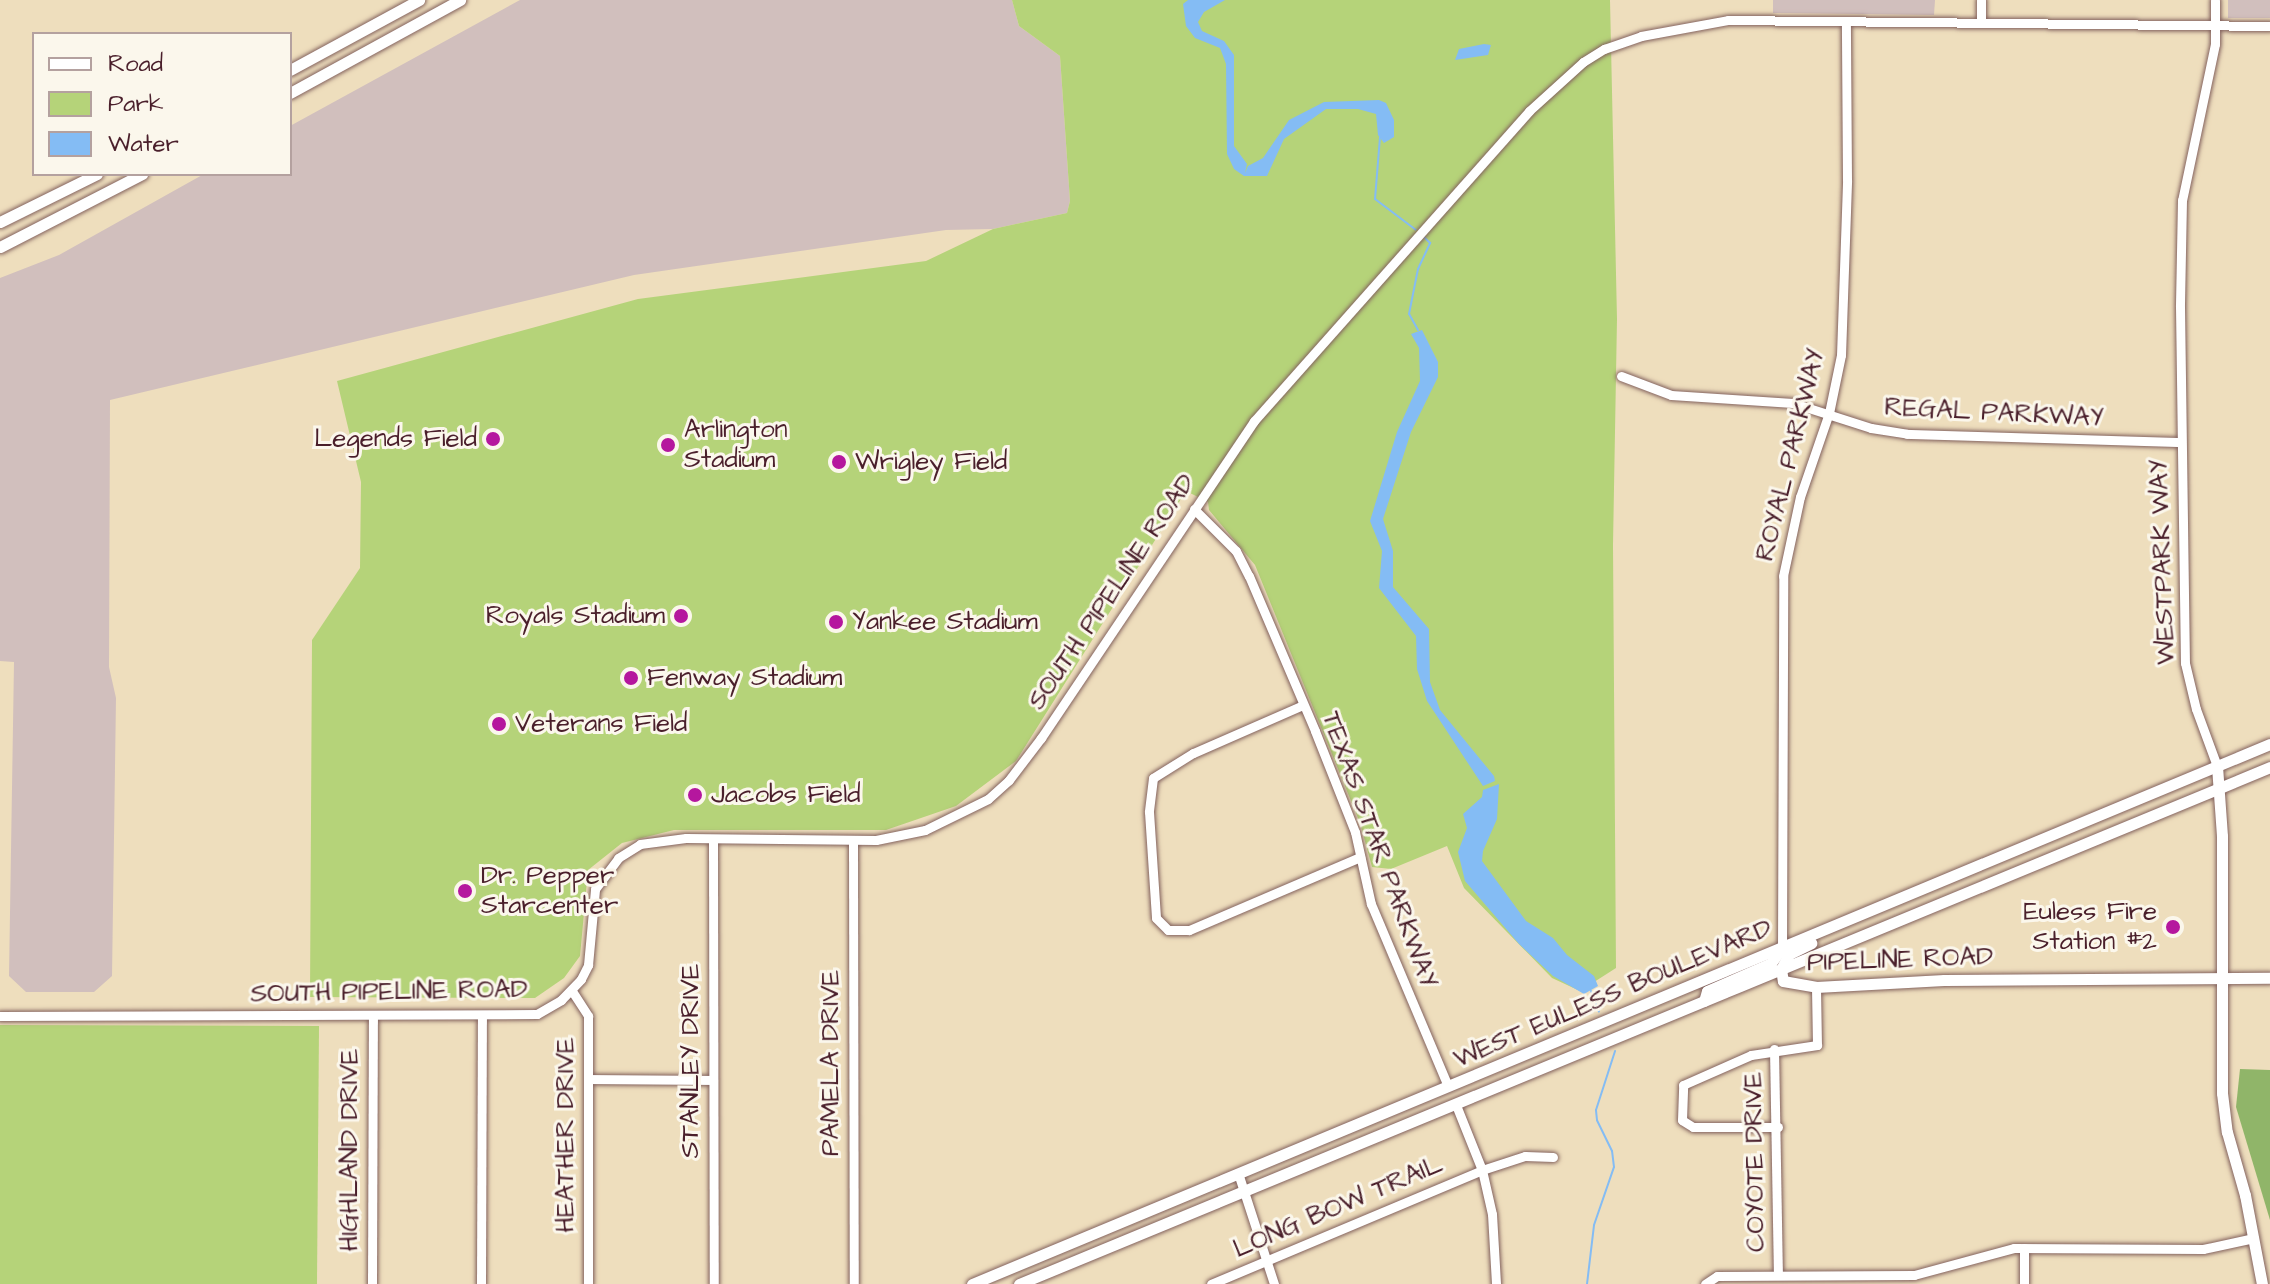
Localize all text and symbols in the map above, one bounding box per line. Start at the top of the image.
legend [32,32,292,176]
text: Road [108,47,163,81]
text: Park [108,87,164,121]
text: Water [108,127,179,161]
street label: ROYAL PARKWAY [1750,346,1832,564]
street label: REGAL PARKWAY [1884,392,2104,434]
place label: Arlington Stadium [684,414,788,476]
place label: Legends Field [314,423,477,455]
marker: Legends Field [484,430,502,448]
marker: Arlington Stadium [659,436,677,454]
place label: Wrigley Field [855,446,1007,478]
marker: Wrigley Field [830,453,848,471]
street label: WESTPARK WAY [2144,459,2182,665]
street label: SOUTH PIPELINE ROAD [1022,468,1202,716]
place label: Royals Stadium [486,600,665,632]
place label: Yankee Stadium [852,606,1038,638]
marker: Royals Stadium [672,607,690,625]
marker: Yankee Stadium [827,613,845,631]
place label: Fenway Stadium [647,662,842,694]
marker: Fenway Stadium [622,669,640,687]
street label: TEXAS STAR PARKWAY [1314,707,1444,993]
place label: Veterans Field [515,708,687,740]
marker: Veterans Field [490,715,508,733]
place label: Jacobs Field [711,779,861,811]
marker: Jacobs Field [686,786,704,804]
place label: Dr. Pepper Starcenter [481,860,618,922]
marker: Dr. Pepper Starcenter [456,882,474,900]
place label: Euless Fire Station #2 [2023,896,2157,958]
street label: WEST EULESS BOULEVARD [1449,913,1777,1075]
marker: Euless Fire Station #2 [2164,918,2182,936]
street label: PIPELINE ROAD [1807,941,1993,979]
street label: STANLEY DRIVE [675,964,707,1158]
street label: PAMELA DRIVE [815,970,847,1156]
street label: SOUTH PIPELINE ROAD [250,974,528,1010]
street label: HEATHER DRIVE [550,1037,582,1233]
street label: HIGHLAND DRIVE [334,1049,366,1251]
street label: COYOTE DRIVE [1738,1072,1772,1252]
street label: LONG BOW TRAIL [1229,1149,1447,1265]

